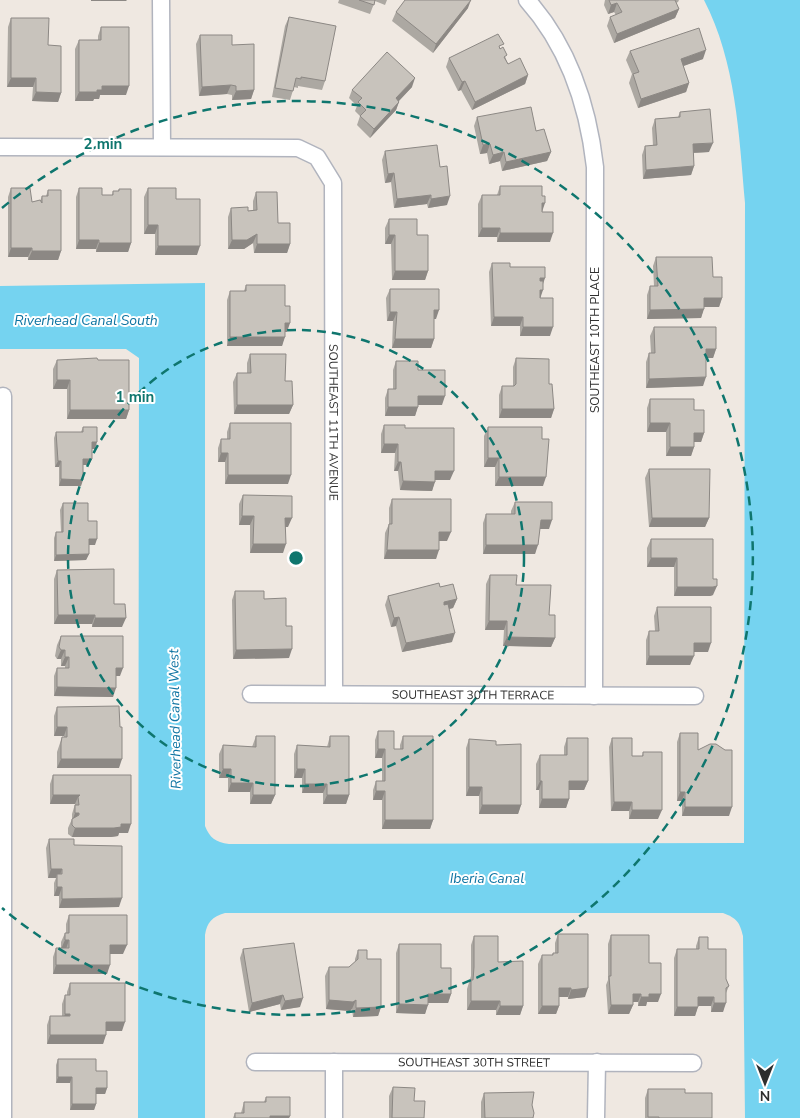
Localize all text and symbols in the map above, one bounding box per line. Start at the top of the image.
text: 2 min [84,134,122,154]
street label: SOUTHEAST 10TH PLACE [587,267,603,413]
water label: Riverhead Canal South [14,311,158,330]
street label: SOUTHEAST 11TH AVENUE [325,344,342,501]
text: 1 min [116,387,154,407]
centre of rings [287,549,305,567]
water label: Riverhead Canal West [164,648,186,789]
street label: SOUTHEAST 30TH TERRACE [392,687,554,703]
water label: Iberia Canal [450,869,524,888]
street label: SOUTHEAST 30TH STREET [398,1054,551,1071]
north arrow [740,1058,790,1108]
text: N [760,1086,770,1105]

